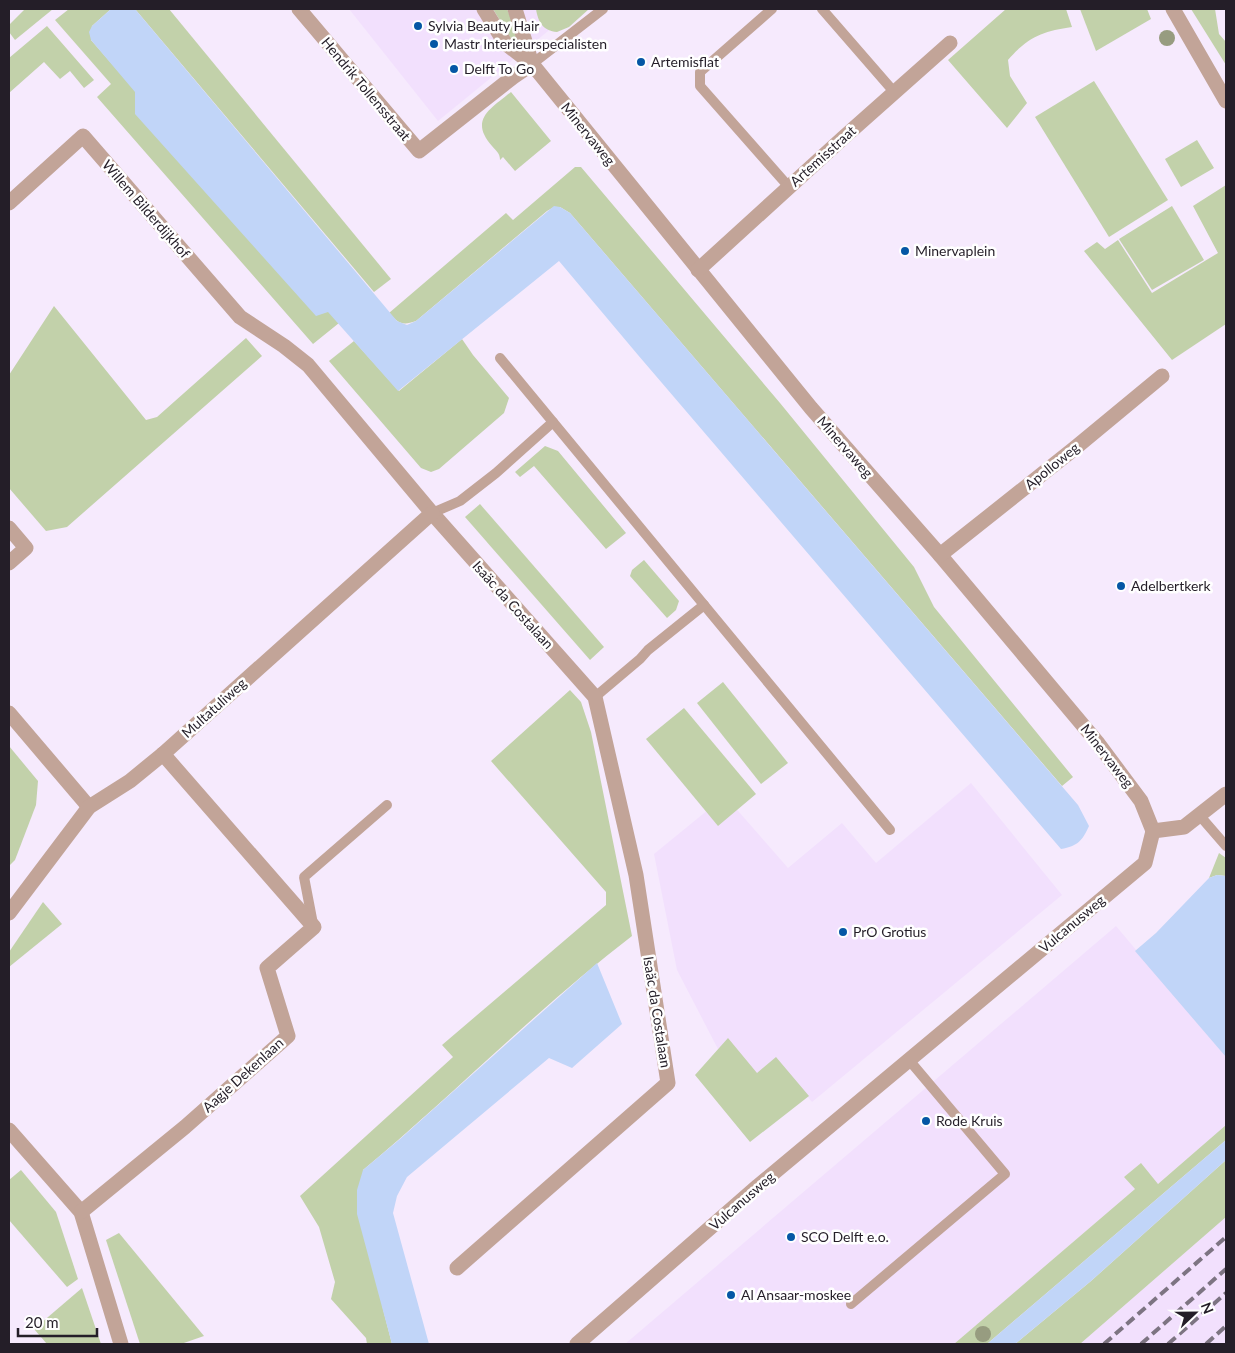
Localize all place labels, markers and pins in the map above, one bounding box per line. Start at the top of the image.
place label: Sylvia Beauty Hair [428,17,539,34]
marker: Sylvia Beauty Hair [412,20,424,32]
place label: Mastr Interieurspecialisten [444,35,607,52]
marker: Mastr Interieurspecialisten [428,38,440,50]
place label: Artemisflat [651,53,719,70]
marker: Artemisflat [635,56,647,68]
place label: Delft To Go [464,60,534,77]
marker: Delft To Go [448,63,460,75]
place label: Minervaplein [915,242,995,259]
marker: Minervaplein [899,245,911,257]
place label: Adelbertkerk [1131,577,1211,594]
marker: Adelbertkerk [1115,580,1127,592]
place label: PrO Grotius [853,923,926,940]
marker: PrO Grotius [837,926,849,938]
place label: Rode Kruis [936,1112,1003,1129]
marker: Rode Kruis [920,1115,932,1127]
place label: SCO Delft e.o. [801,1228,889,1245]
marker: SCO Delft e.o. [785,1231,797,1243]
place label: Al Ansaar-moskee [741,1286,851,1303]
marker: Al Ansaar-moskee [725,1289,737,1301]

